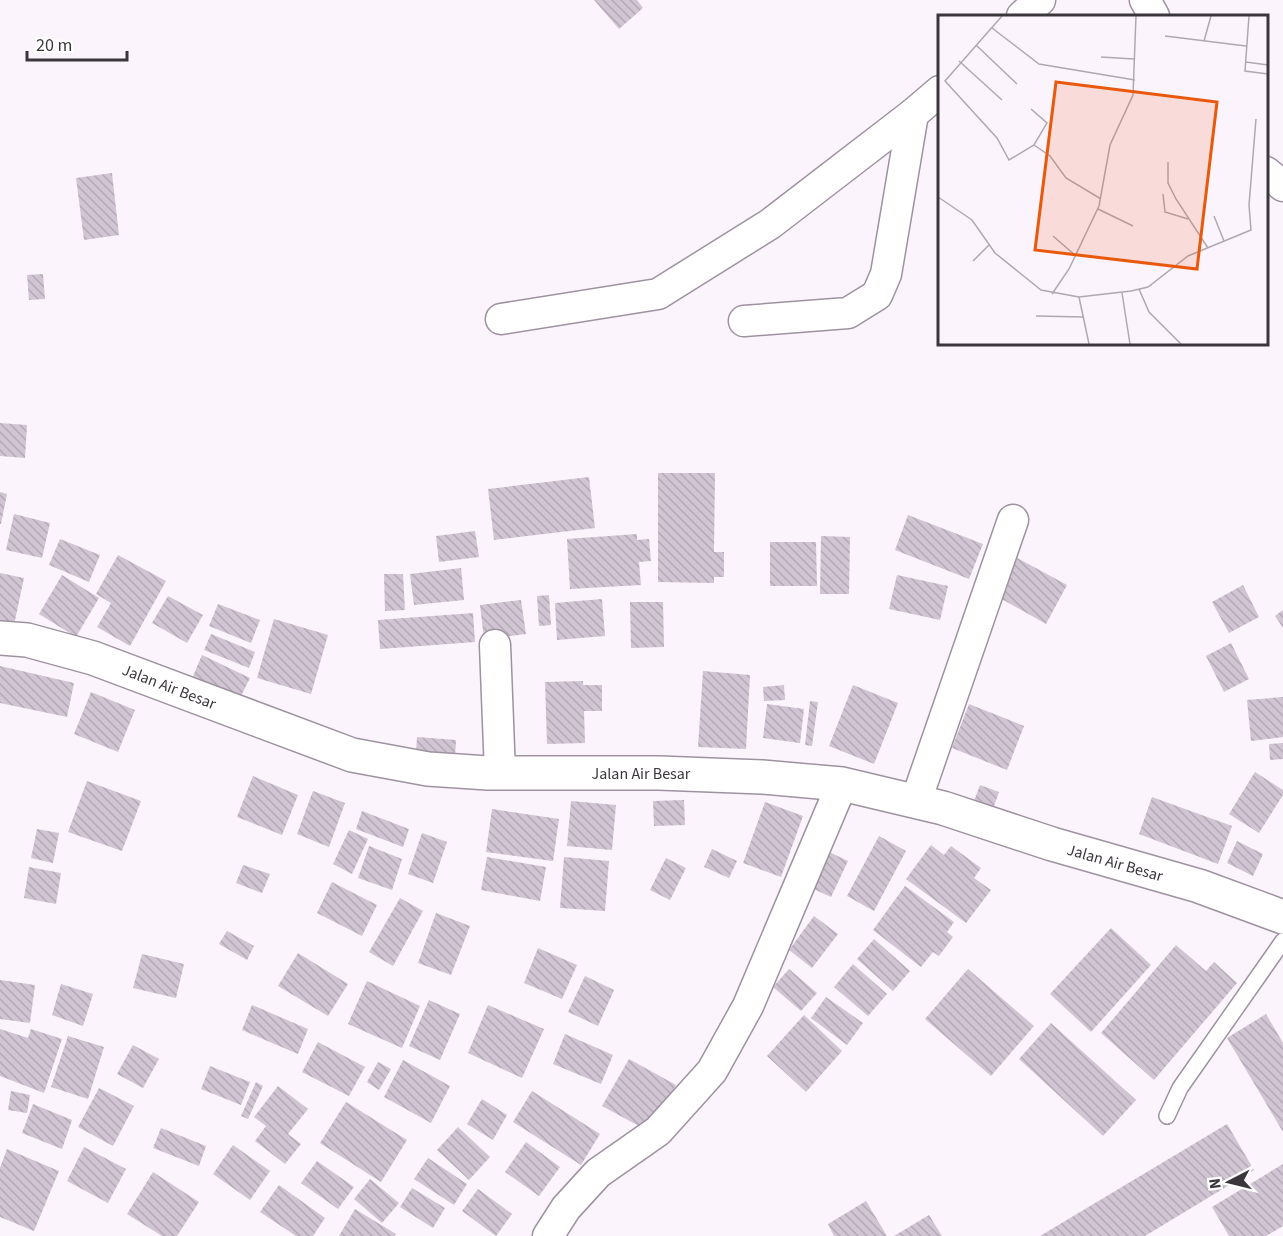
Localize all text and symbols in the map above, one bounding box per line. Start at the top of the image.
inset map [938,15,1268,345]
scale bar [27,24,128,62]
text: 20 m [36,33,72,58]
street label: Jalan Air Besar [119,659,220,715]
street label: Jalan Air Besar [592,763,691,785]
street label: Jalan Air Besar [1064,839,1166,887]
north arrow [1199,1152,1259,1212]
text: N [1204,1177,1227,1190]

